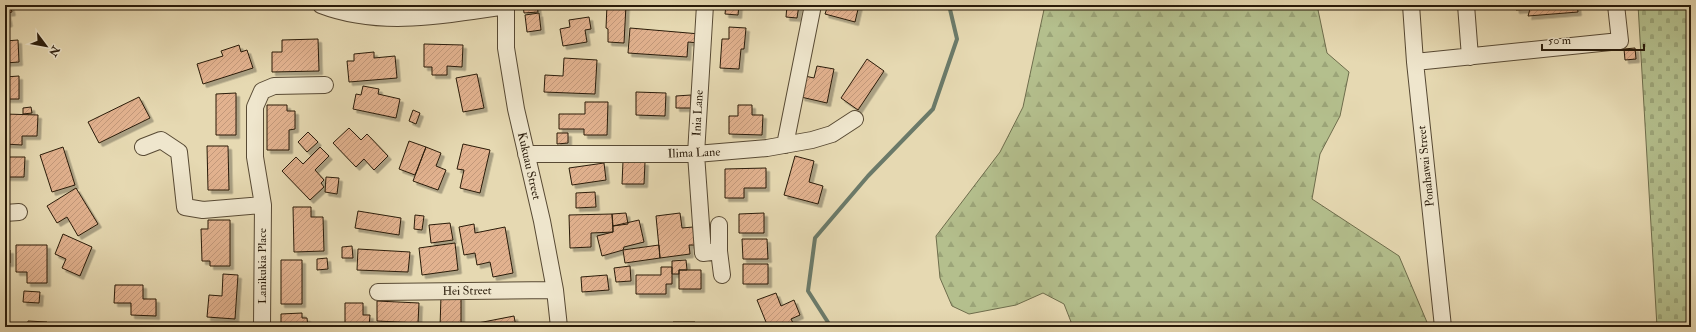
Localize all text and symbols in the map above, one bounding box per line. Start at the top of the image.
north arrow [26,26,66,66]
scale bar [1542,26,1644,52]
text: 50 m [1548,33,1572,48]
text: N [45,43,63,60]
street label: Inia Lane [689,89,707,137]
street label: Ponahawai Street [1414,125,1438,207]
street label: Kukuau Street [514,131,544,201]
street label: Ilima Lane [667,145,721,161]
street label: Lanikukia Place [255,228,270,304]
street label: Hei Street [442,283,492,299]

